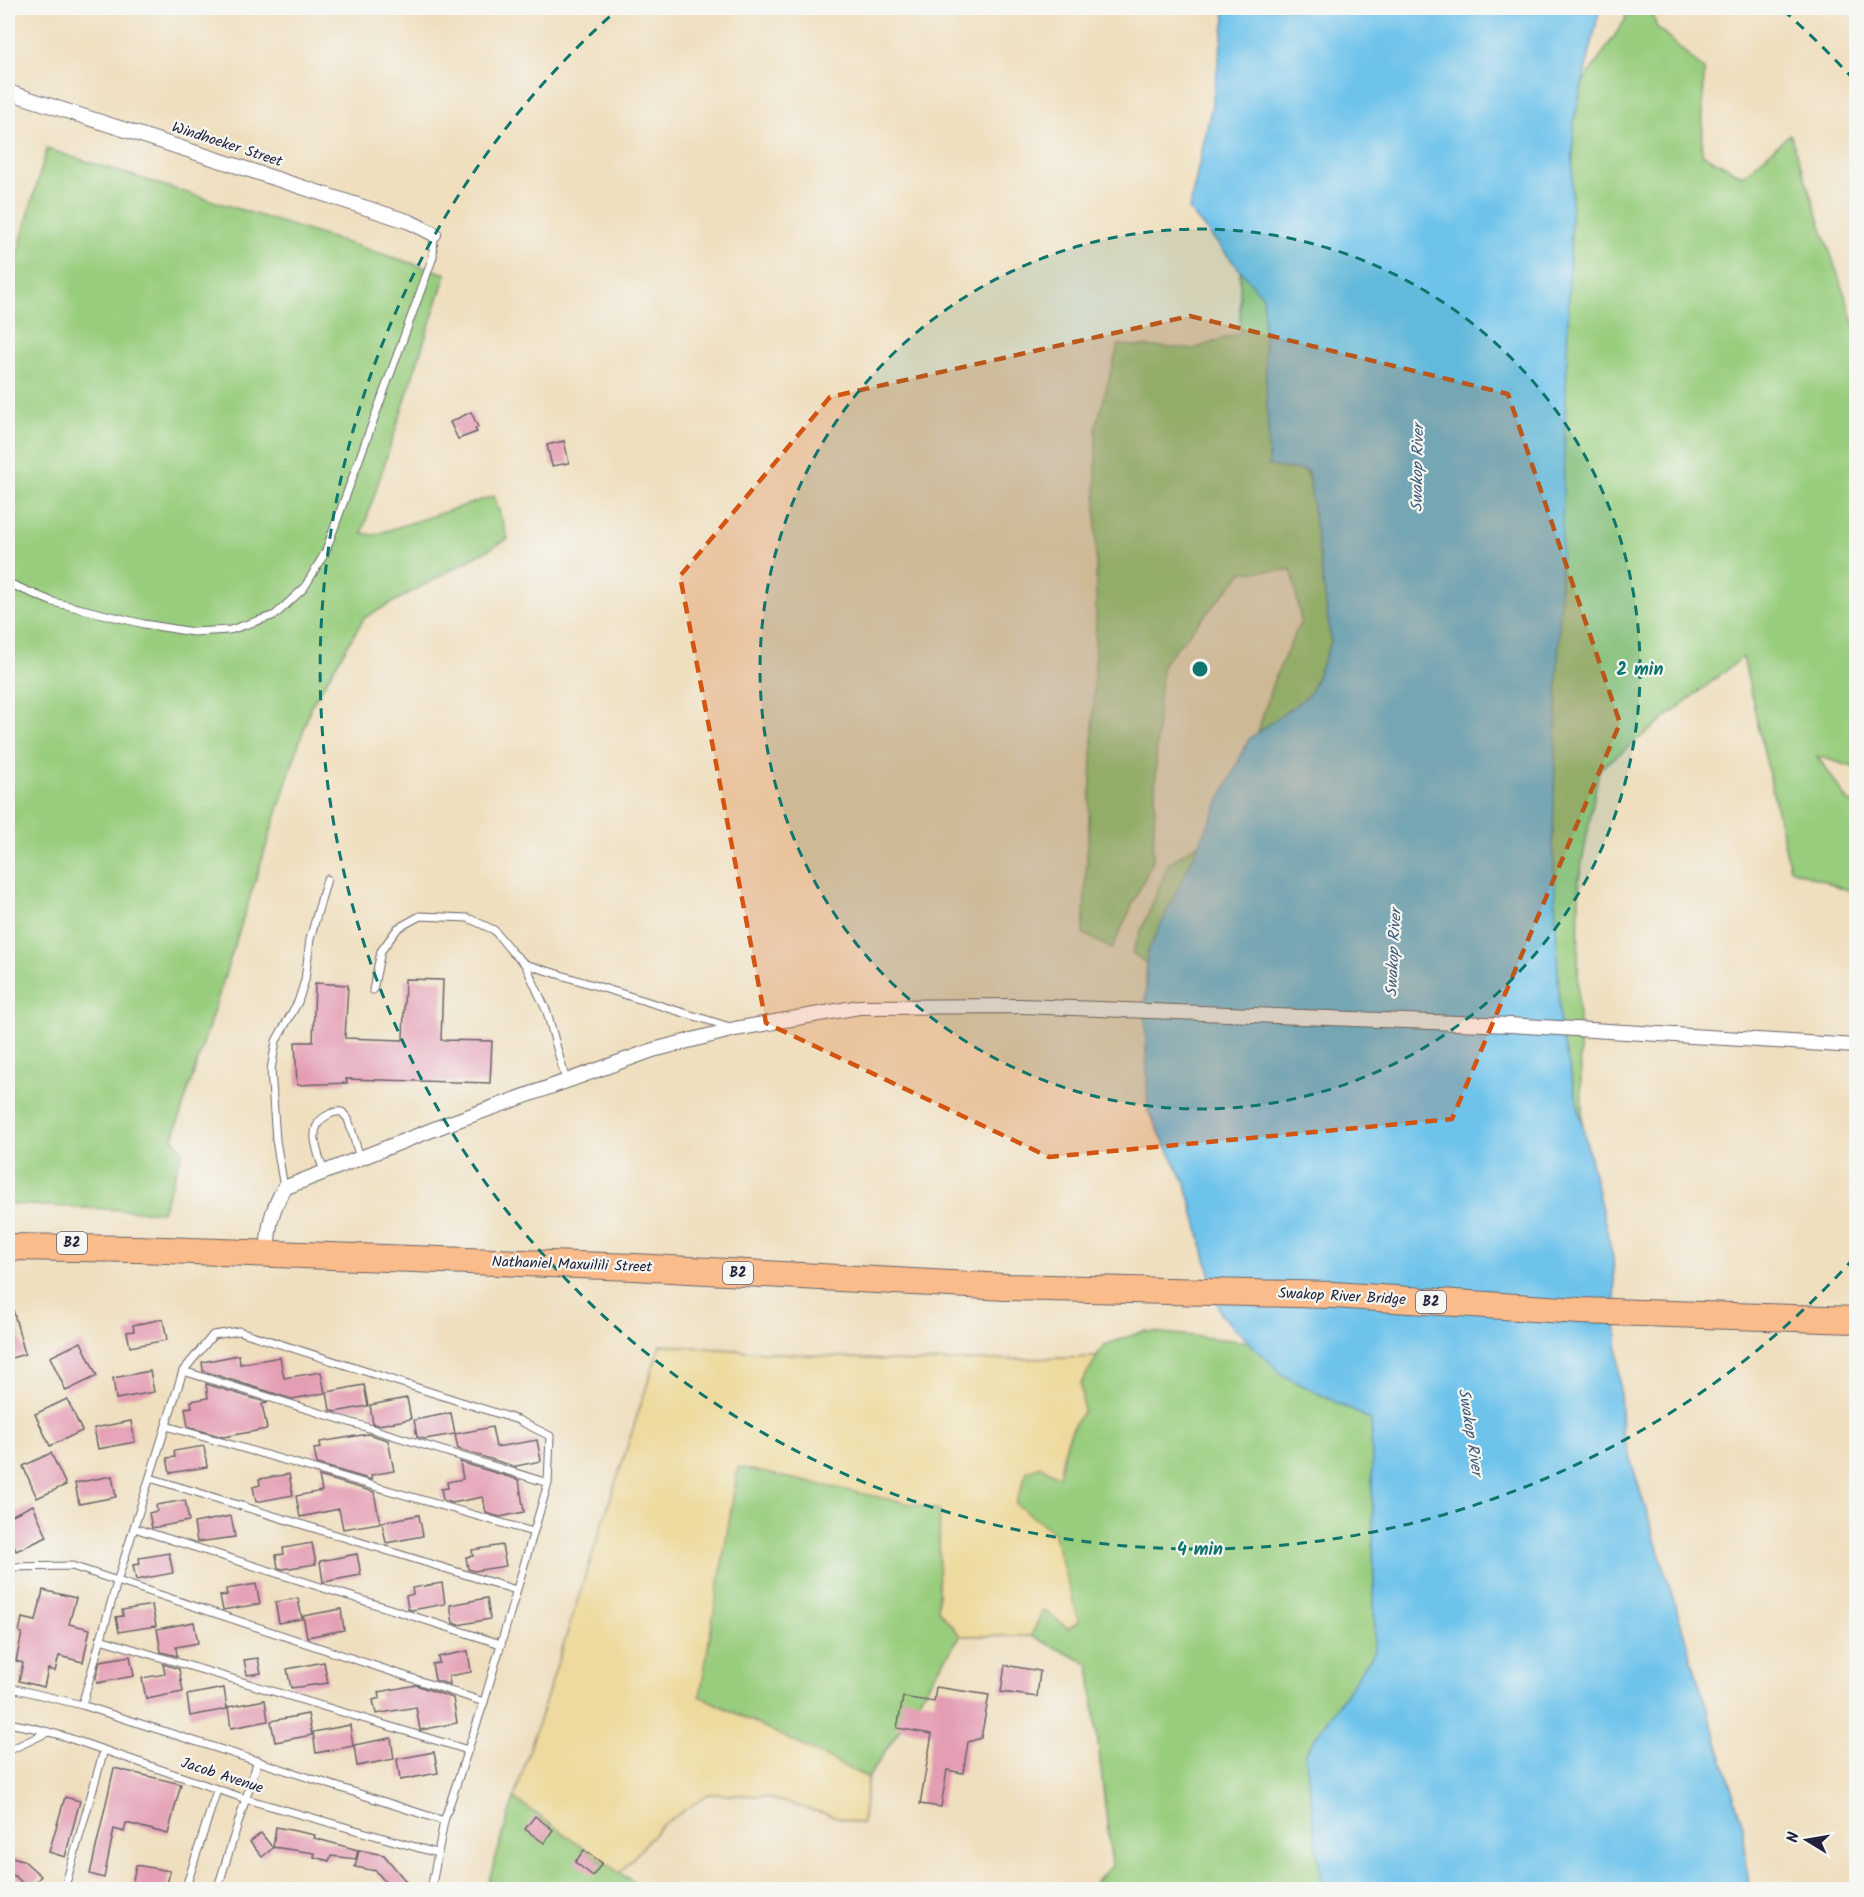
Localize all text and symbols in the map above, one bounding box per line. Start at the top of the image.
street label: Windhoeker Street [169,116,286,174]
water label: Swakop River [1405,420,1431,512]
text: 2 min [1617,656,1663,685]
centre of rings [1190,659,1210,679]
water label: Swakop River [1379,905,1409,998]
road number: B2 [57,1232,87,1254]
street label: Nathaniel Maxuilili Street [491,1250,653,1280]
road number: B2 [723,1262,753,1284]
street label: Swakop River Bridge [1277,1282,1407,1312]
road number: B2 [1416,1291,1446,1313]
water label: Swakop River [1451,1387,1490,1481]
text: 4 min [1177,1536,1223,1565]
street label: Jacob Avenue [178,1751,267,1801]
north arrow [1777,1810,1837,1870]
text: N [1781,1830,1807,1845]

